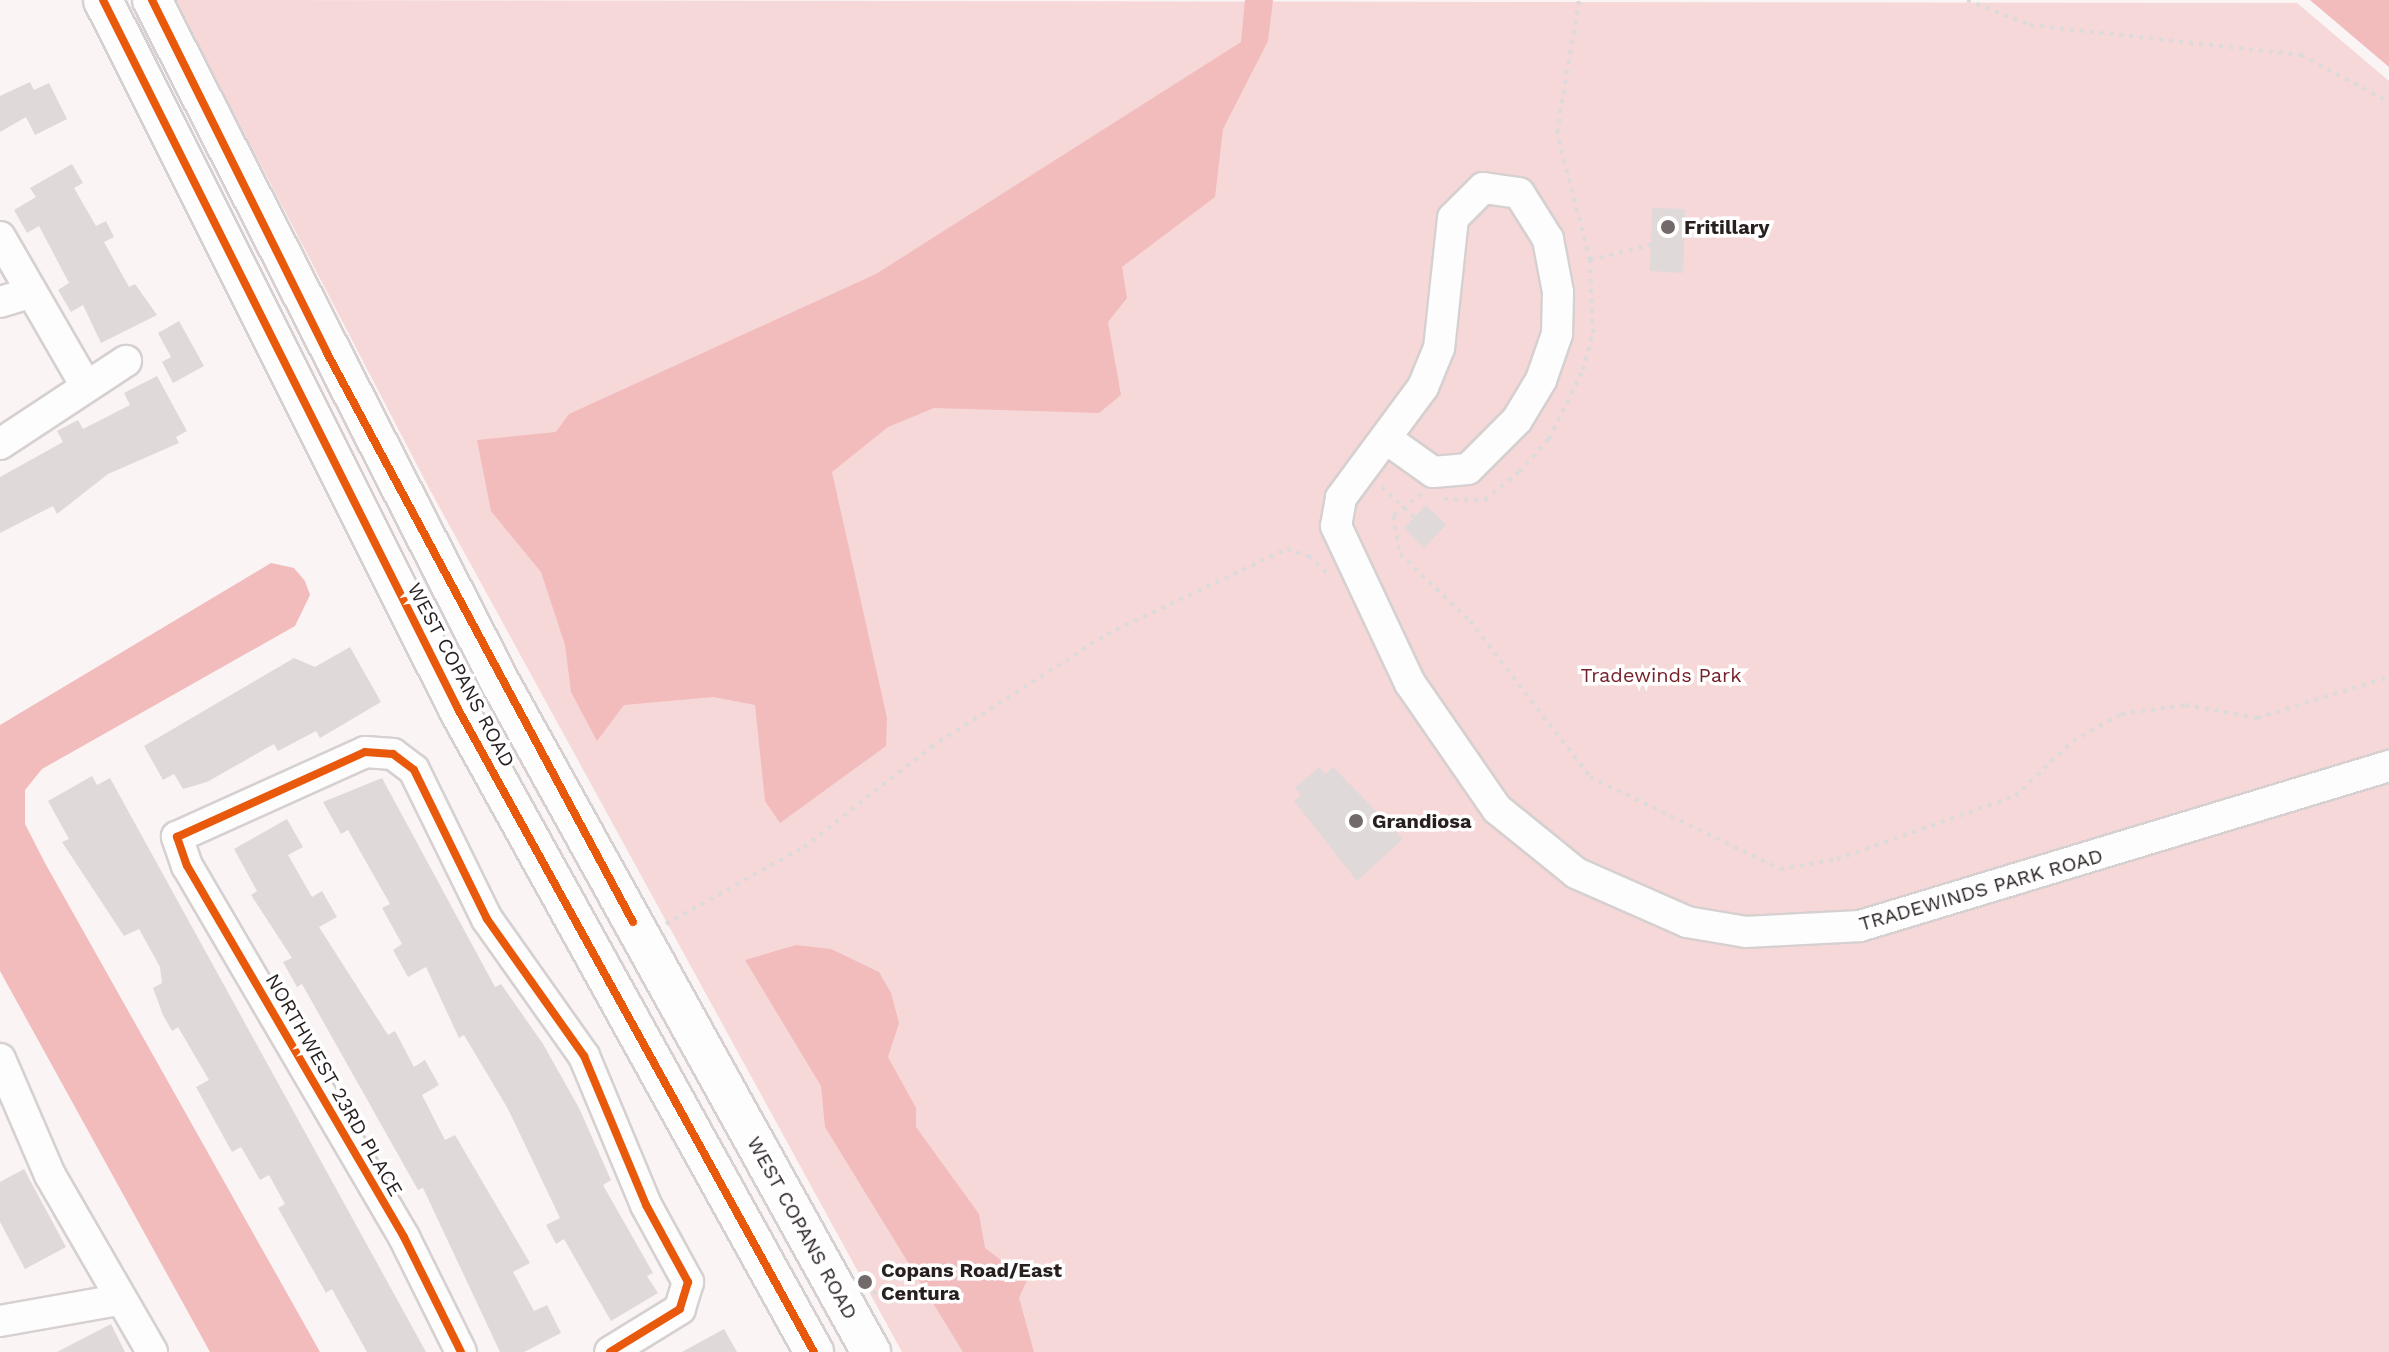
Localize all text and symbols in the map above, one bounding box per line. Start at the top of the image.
place label: Fritillary [1684,215,1770,239]
marker: Fritillary [1659,218,1677,236]
street label: WEST COPANS ROAD [402,578,520,772]
park label: Tradewinds Park [1580,663,1742,687]
place label: Grandiosa [1372,809,1472,833]
marker: Grandiosa [1347,812,1365,830]
street label: TRADEWINDS PARK ROAD [1856,844,2106,936]
street label: NORTHWEST 23RD PLACE [260,969,408,1201]
street label: WEST COPANS ROAD [742,1132,862,1324]
place label: Copans Road/East Centura [881,1258,1062,1305]
marker: Copans Road/East Centura [856,1273,874,1291]

